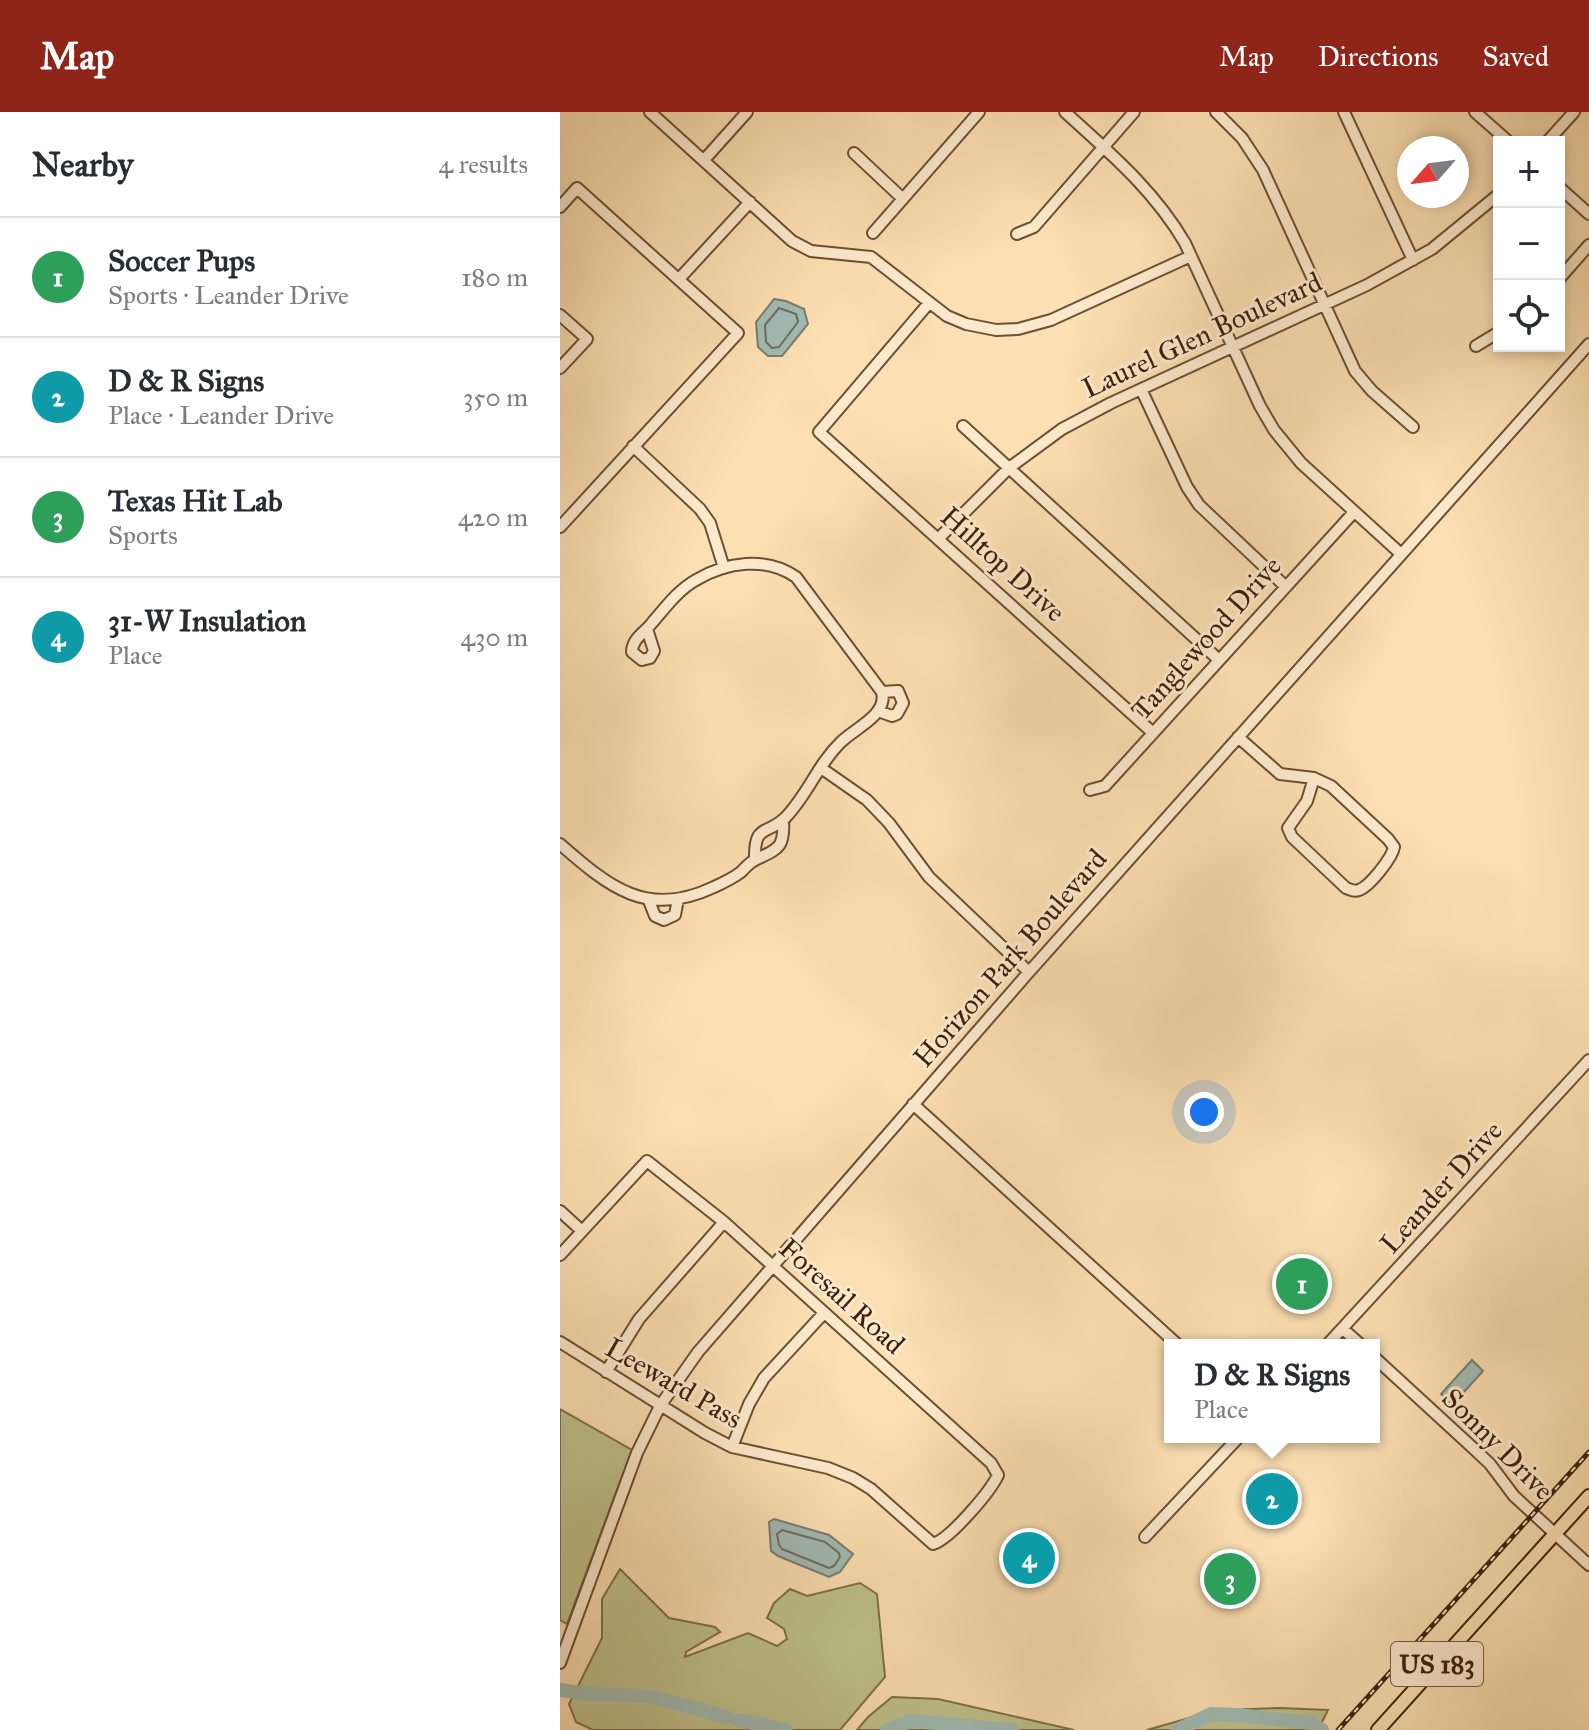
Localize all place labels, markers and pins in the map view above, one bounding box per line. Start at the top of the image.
pin: 1 [1276,1254,1328,1314]
pin: 2 [1246,1469,1298,1529]
pin: 4 [1003,1528,1055,1588]
pin: 3 [1204,1549,1256,1609]

